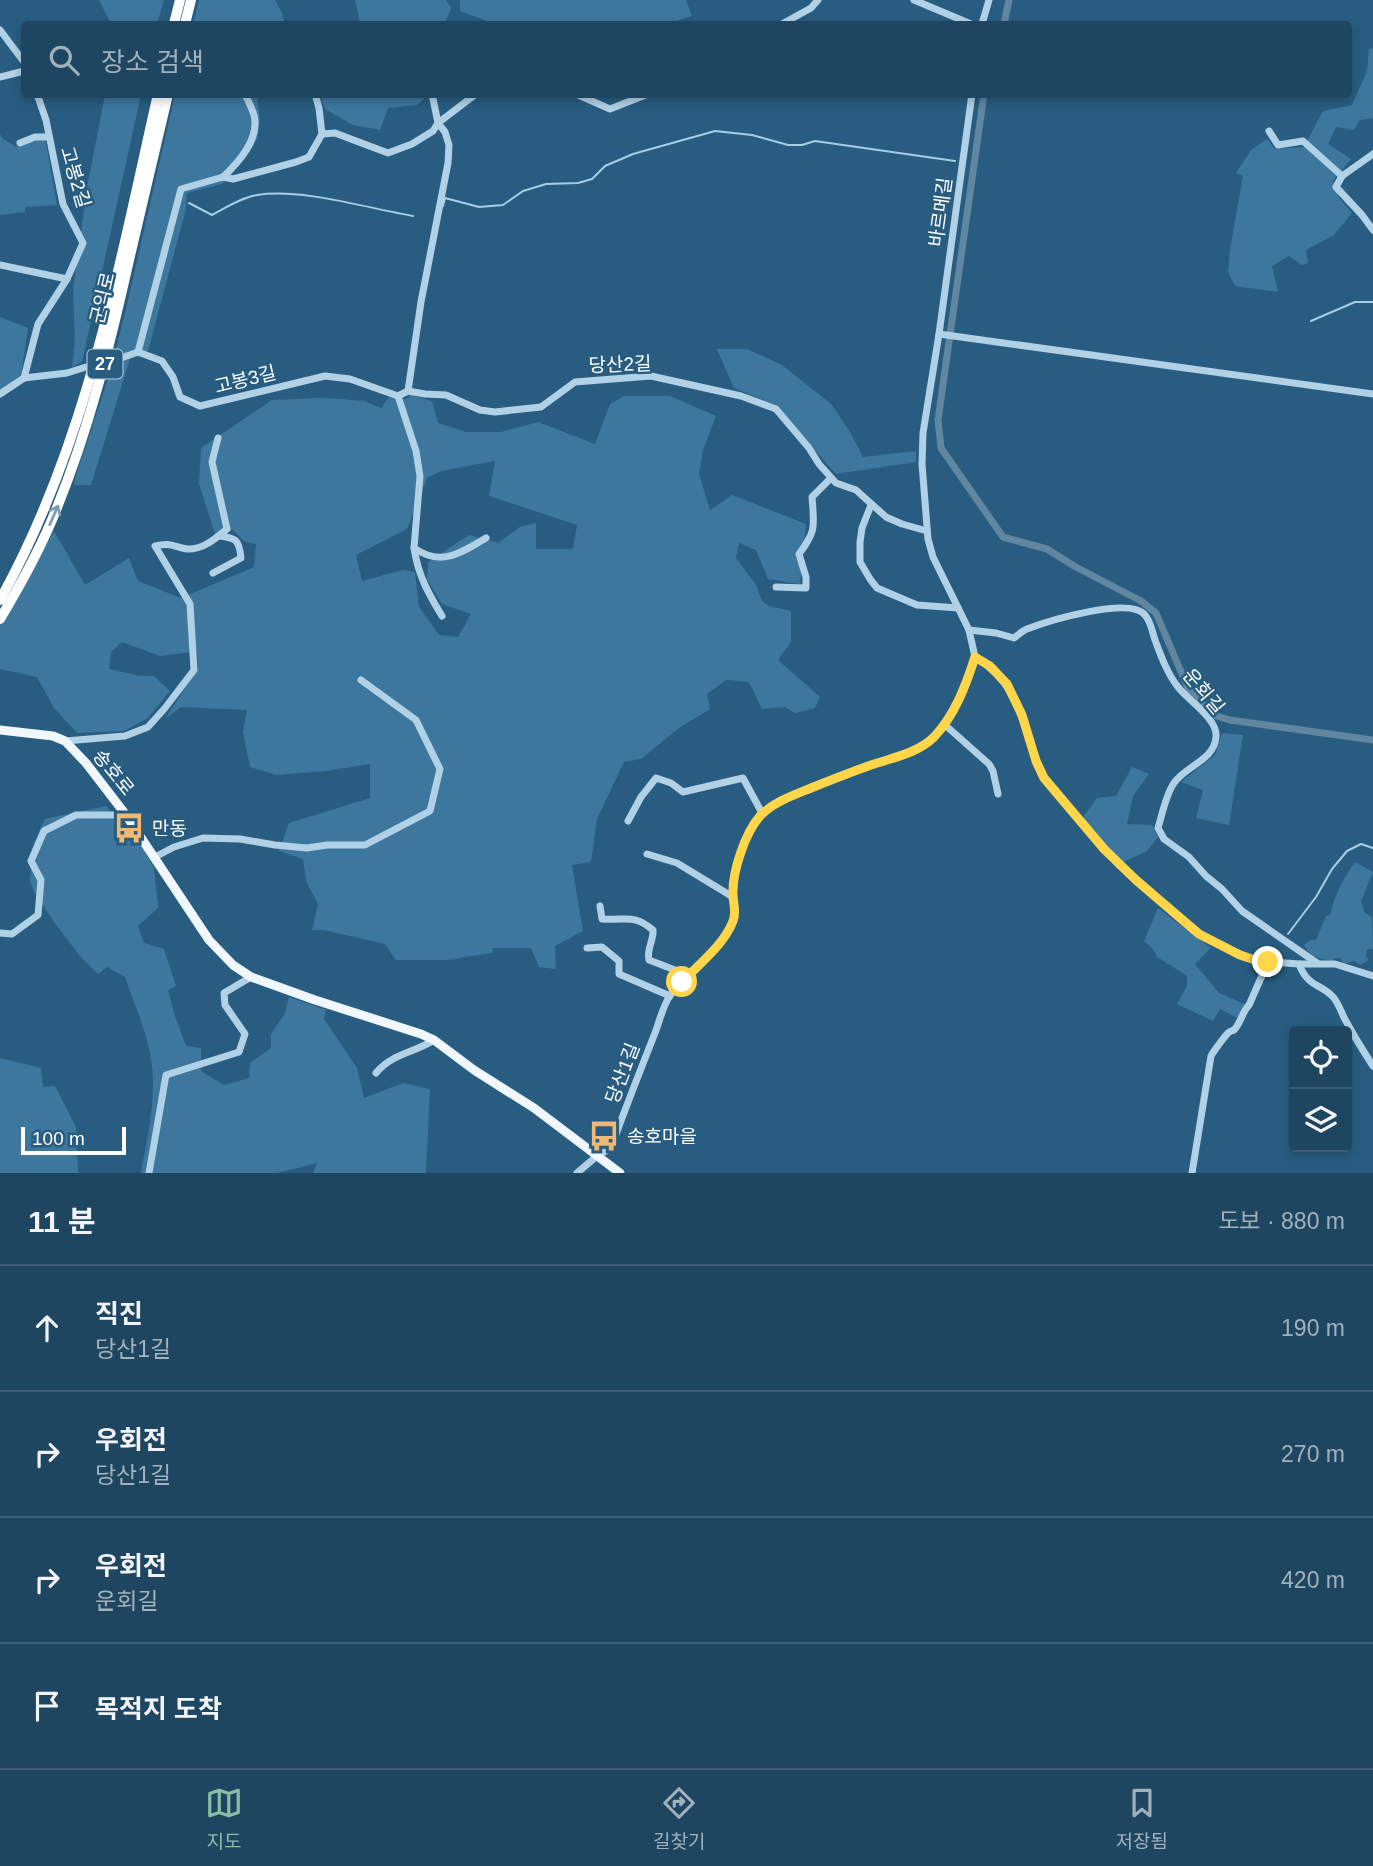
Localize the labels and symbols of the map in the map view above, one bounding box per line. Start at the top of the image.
street label: 고봉2길 [57,144,94,210]
street label: 바르메길 [925,176,956,248]
street label: 군익로 [86,270,119,326]
road number: 27 [88,350,122,378]
street label: 당산2길 [588,353,652,376]
street label: 고봉3길 [212,362,278,397]
one-way arrow [48,504,61,526]
street label: 운회길 [1179,664,1229,718]
street label: 송호로 [89,745,138,799]
bus stop icon: 만동 [112,811,146,845]
place label: 만동 [152,818,187,839]
route end [1252,946,1283,977]
route start [666,966,697,997]
street label: 당산1길 [601,1040,644,1106]
bus stop icon: 송호마을 [587,1119,621,1153]
scale bar [21,1124,126,1156]
place label: 송호마을 [627,1126,697,1147]

